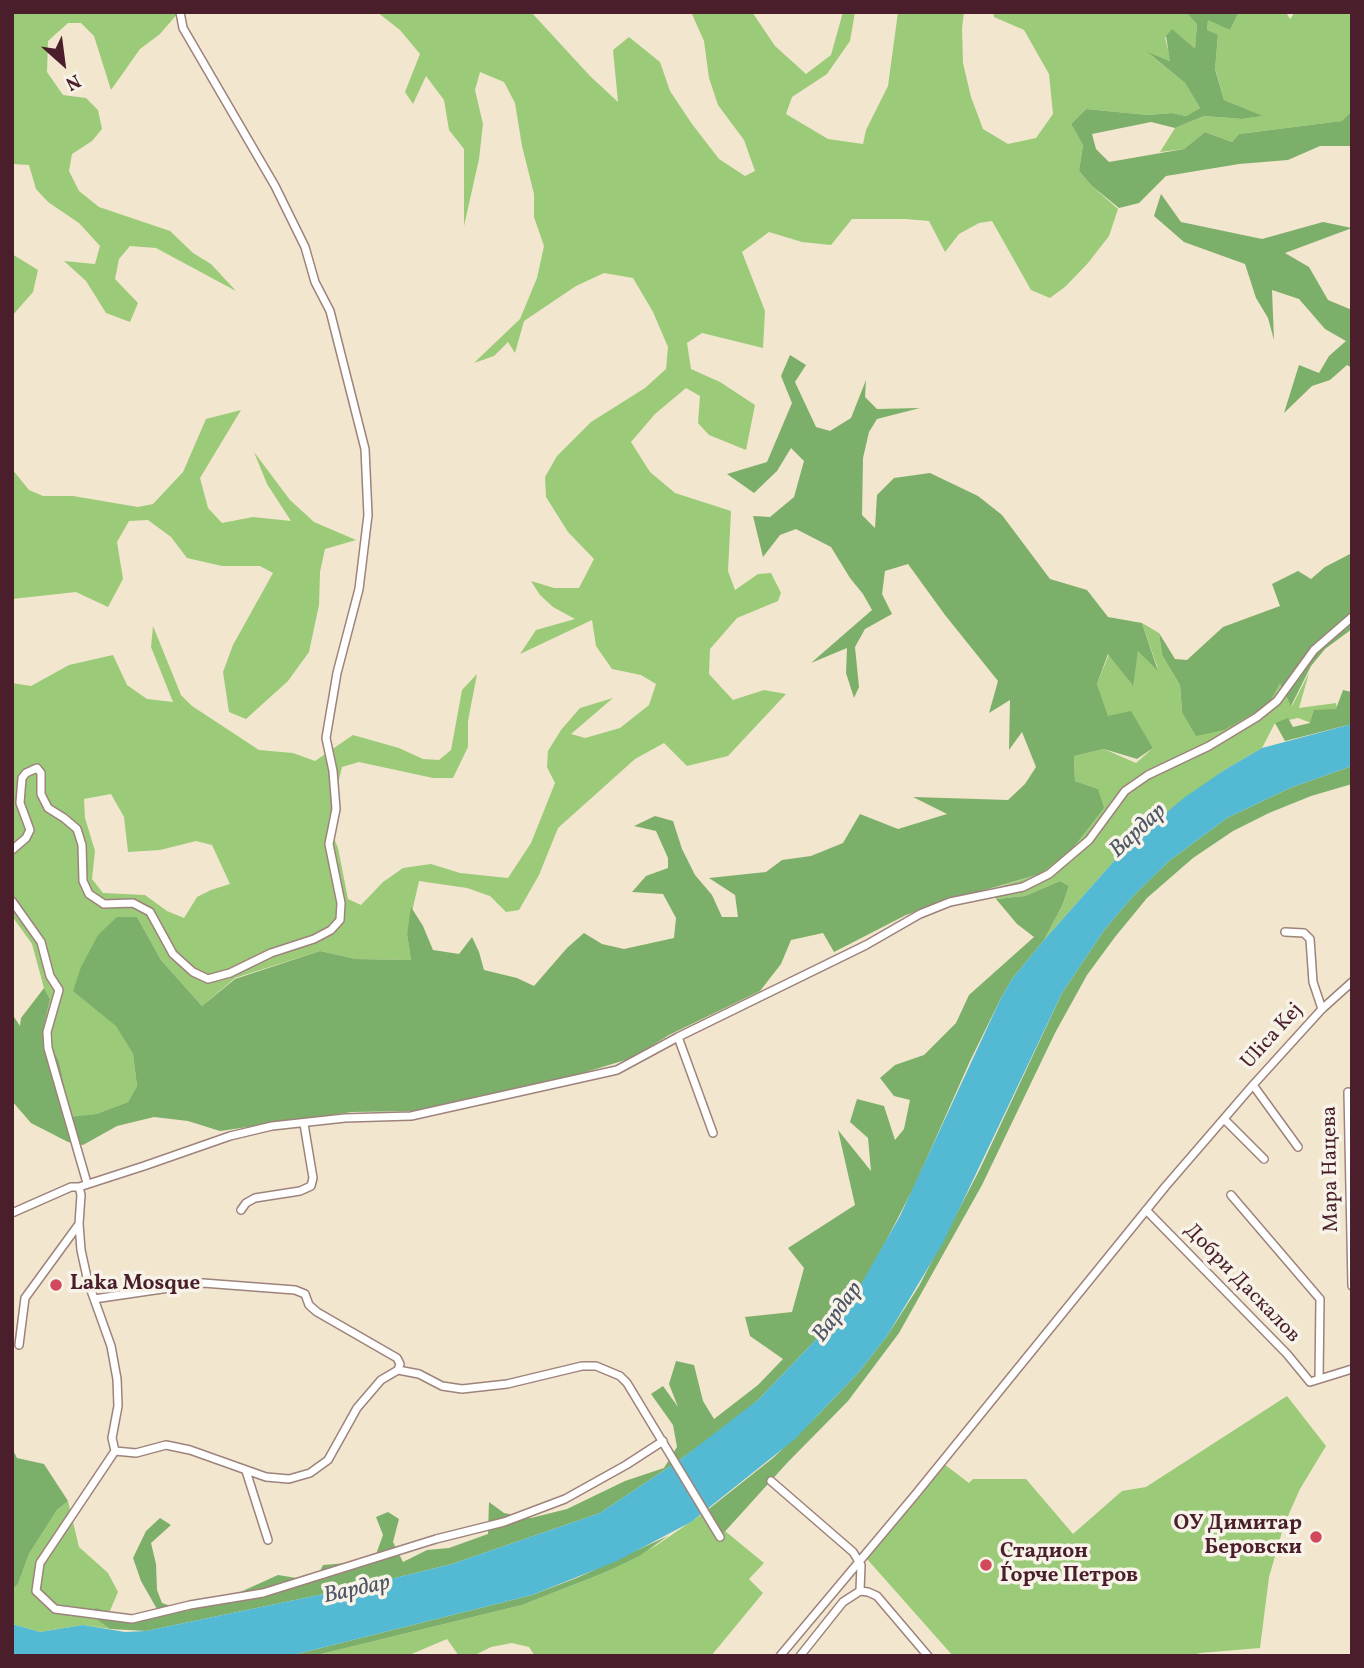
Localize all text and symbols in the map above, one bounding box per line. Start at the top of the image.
north arrow [28,28,98,98]
text: N [61,67,85,96]
water label: Вардар [1105,799,1173,865]
street label: Ulica Kej [1237,999,1309,1075]
street label: Мара Нацева [1318,1106,1346,1232]
street label: Добри Даскалов [1178,1219,1304,1349]
place label: Laka Mosque [70,1272,200,1298]
marker: Laka Mosque [48,1277,64,1293]
water label: Вардар [808,1278,870,1348]
place label: ОУ Димитар Беровски [1173,1512,1302,1562]
marker: ОУ Димитар Беровски [1308,1529,1324,1545]
place label: Стадион Ѓорче Петров [1000,1540,1138,1590]
marker: Стадион Ѓорче Петров [978,1557,994,1573]
water label: Вардар [321,1570,393,1612]

